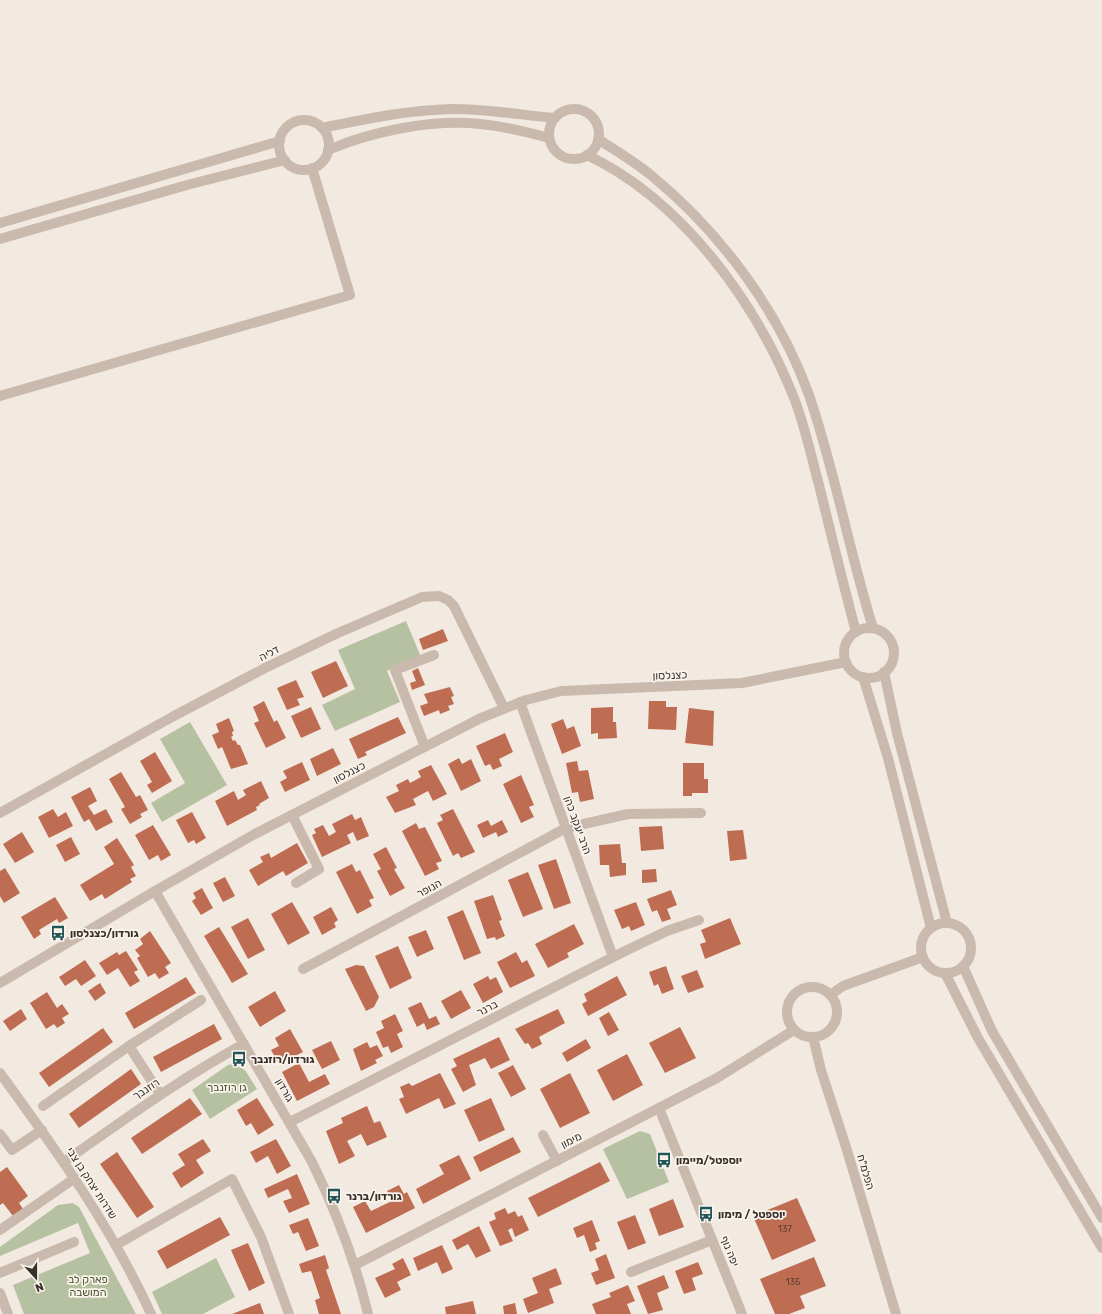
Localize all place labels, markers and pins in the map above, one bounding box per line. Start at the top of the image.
bus stop icon: גורדון/כצנלסון [49,924,67,942]
place label: גורדון/כצנלסון [70,927,140,940]
bus stop icon: גורדון/רוזנבך [230,1050,248,1068]
place label: גורדון/רוזנבך [251,1053,315,1066]
bus stop icon: יוספטל/מיימון [655,1151,673,1169]
place label: יוספטל/מיימון [676,1154,742,1167]
bus stop icon: גורדון/ברנר [325,1187,343,1205]
place label: גורדון/ברנר [346,1190,402,1203]
bus stop icon: יוספטל / מימון [697,1205,715,1223]
place label: יוספטל / מימון [718,1208,785,1221]

